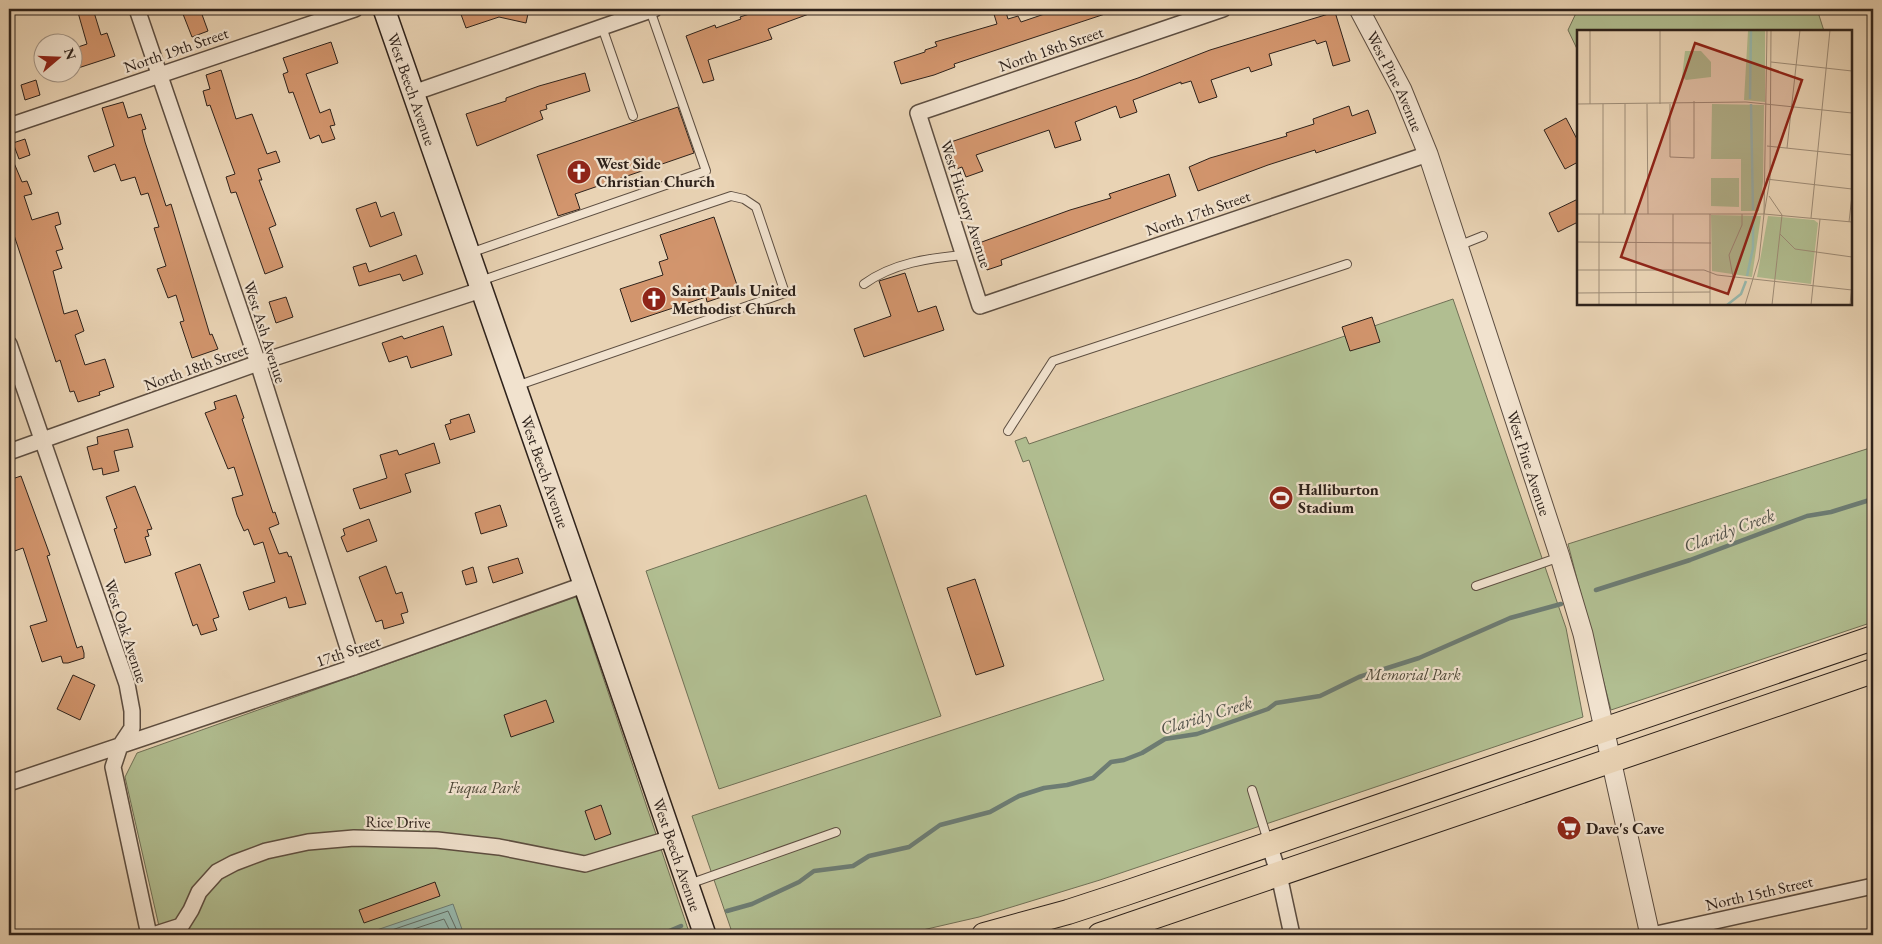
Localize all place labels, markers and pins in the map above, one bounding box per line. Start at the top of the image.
place label: West Side Christian Church [596,153,715,192]
church icon: West Side Christian Church [566,159,592,185]
place label: Saint Pauls United Methodist Church [672,280,797,319]
church icon: Saint Pauls United Methodist Church [641,286,667,312]
place label: Halliburton Stadium [1298,479,1379,518]
sports icon: Halliburton Stadium [1268,485,1294,511]
supermarket icon: Dave's Cave [1556,815,1582,841]
place label: Dave's Cave [1586,818,1665,839]

